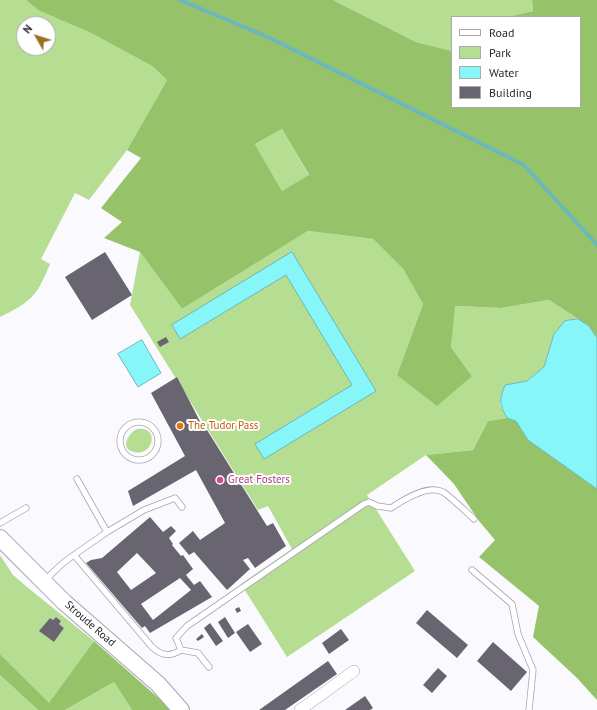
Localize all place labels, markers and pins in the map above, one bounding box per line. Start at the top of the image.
place label: The Tudor Pass [188,419,258,433]
marker: The Tudor Pass [175,421,185,431]
place label: Great Fosters [228,473,290,487]
marker: Great Fosters [215,475,225,485]

